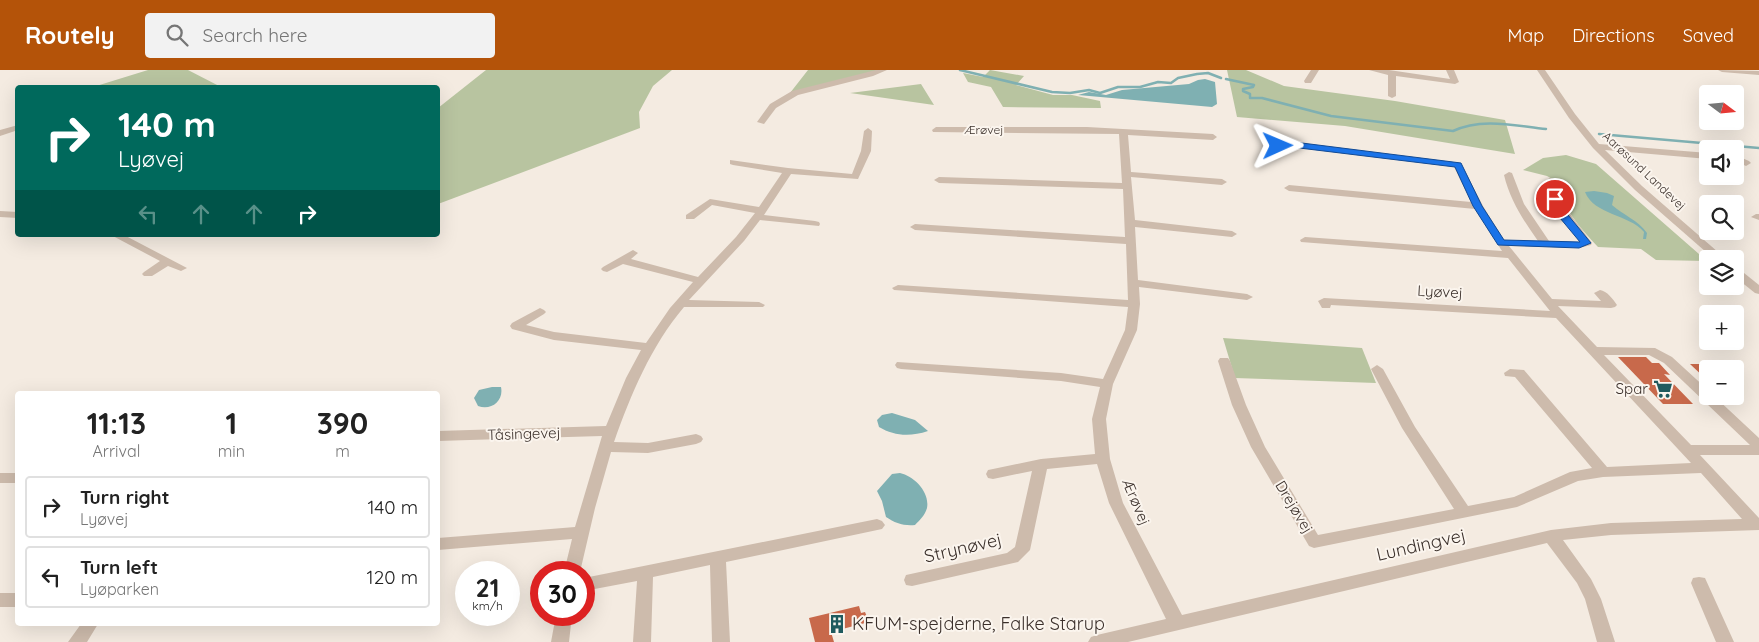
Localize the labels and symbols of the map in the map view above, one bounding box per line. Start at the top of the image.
north arrow [1699,85,1744,130]
position arrow [1251,119,1303,171]
street label: Ærøvej [964,122,1004,137]
street label: Aarøsund Landevej [1600,128,1689,213]
pin [1534,178,1576,220]
street label: Lyøvej [1417,281,1463,302]
supermarket icon: Spar [1652,378,1674,400]
place label: Spar [1616,379,1648,398]
street label: Tåsingevej [487,423,561,444]
street label: Ærøvej [1118,476,1155,528]
street label: Drejøvej [1271,477,1318,537]
street label: Lundingvej [1374,523,1468,566]
street label: Strynøvej [922,527,1004,568]
speed limit sign: 30 [530,561,595,626]
place label: KFUM-spejderne, Falke Starup [852,612,1105,635]
building icon: KFUM-spejderne, Falke Starup [826,613,848,635]

